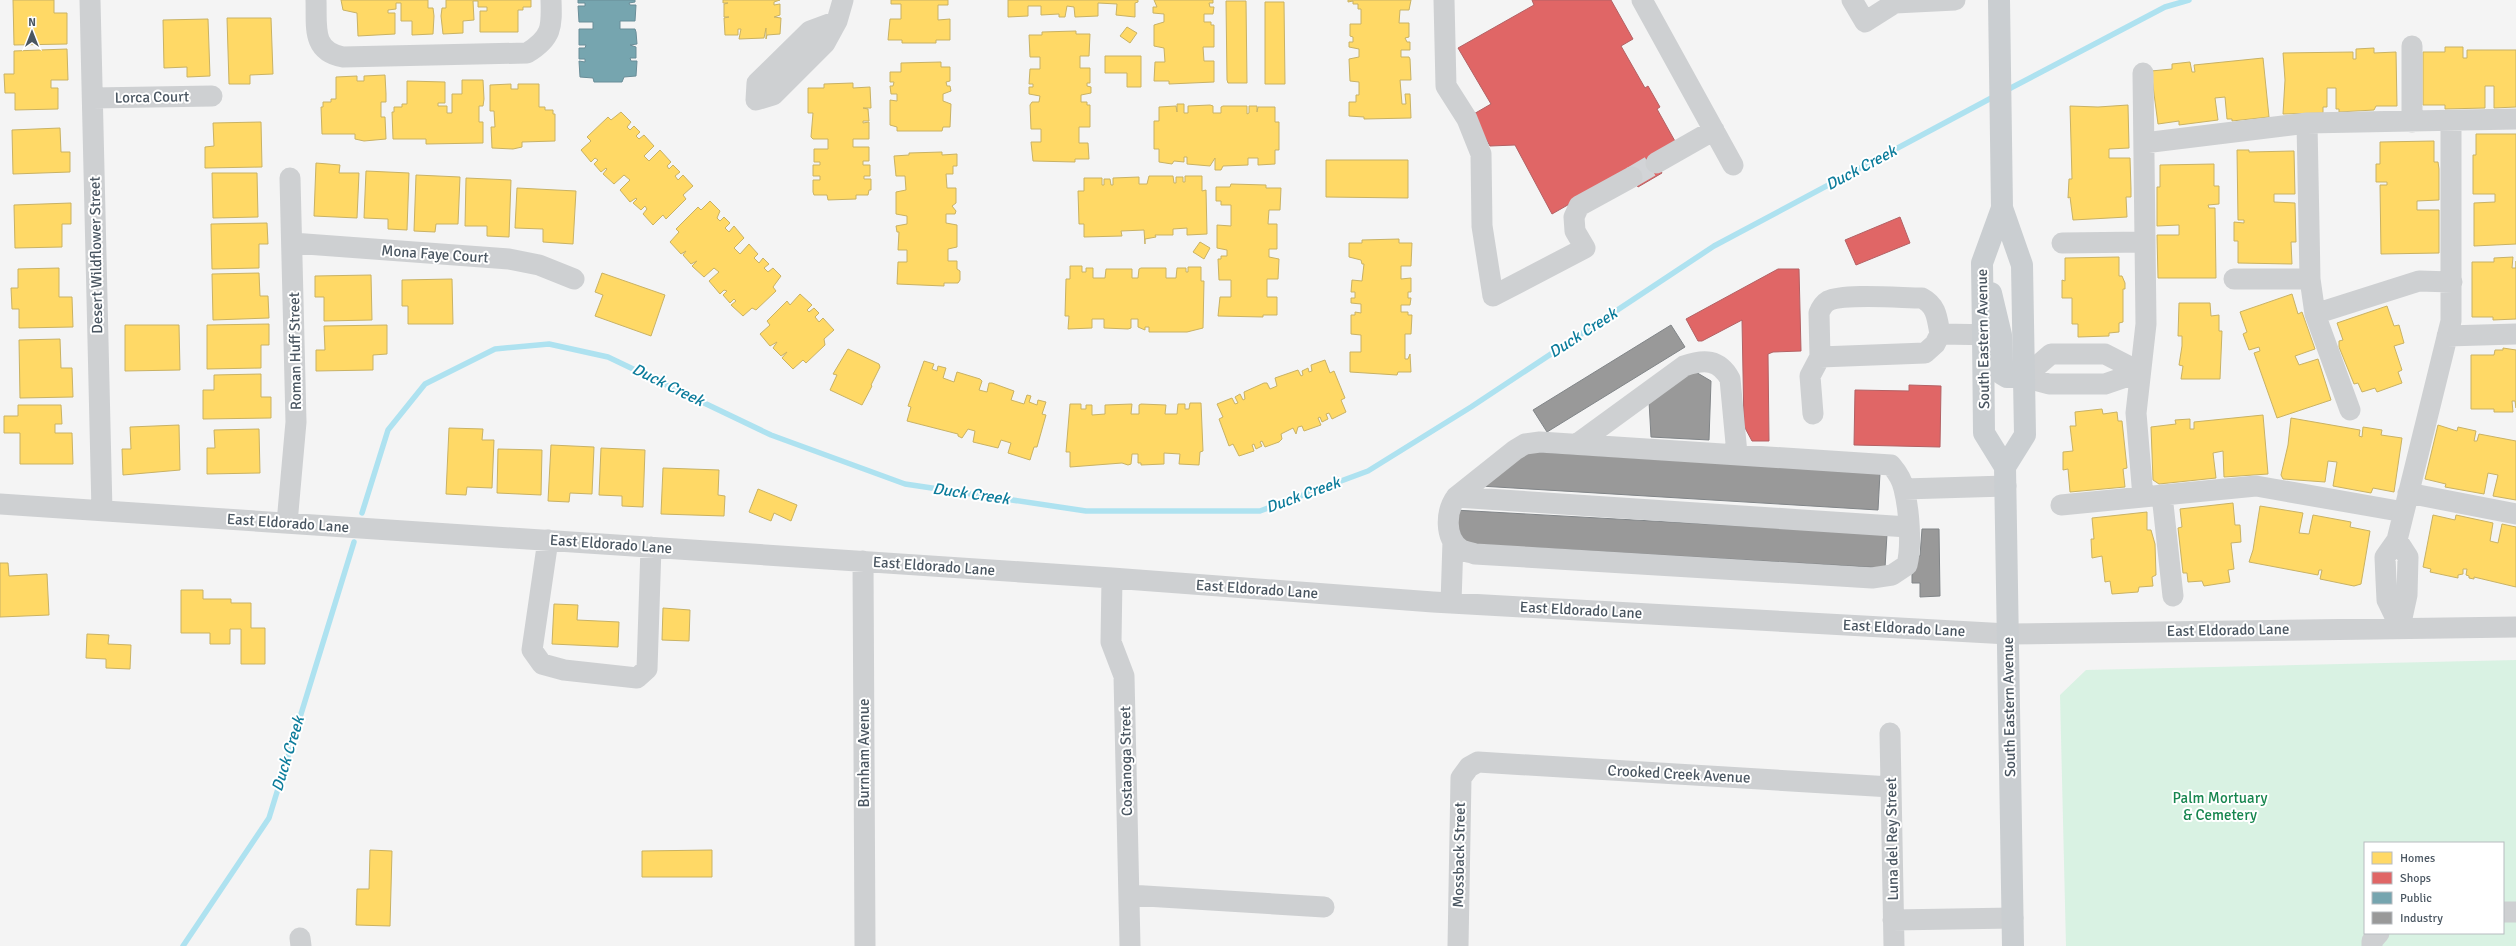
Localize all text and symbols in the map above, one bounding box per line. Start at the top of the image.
north arrow [12,12,52,52]
text: N [28,16,36,29]
street label: Lorca Court [115,87,189,107]
water label: Duck Creek [1822,140,1902,195]
street label: Desert Wildflower Street [86,176,106,334]
street label: Mona Faye Court [381,241,489,267]
street label: South Eastern Avenue [1973,269,1993,409]
street label: Roman Huff Street [285,292,305,410]
water label: Duck Creek [1545,302,1623,362]
water label: Duck Creek [629,359,709,412]
water label: Duck Creek [1263,472,1345,518]
water label: Duck Creek [931,479,1013,510]
street label: East Eldorado Lane [226,510,350,536]
street label: East Eldorado Lane [549,531,673,557]
street label: East Eldorado Lane [872,553,996,579]
street label: East Eldorado Lane [1195,576,1319,602]
street label: East Eldorado Lane [1519,598,1643,622]
street label: East Eldorado Lane [1842,616,1966,640]
street label: East Eldorado Lane [2167,620,2289,640]
street label: South Eastern Avenue [1999,637,2019,777]
street label: Burnham Avenue [855,699,873,807]
street label: Costanoga Street [1116,706,1136,816]
water label: Duck Creek [267,712,309,794]
street label: Crooked Creek Avenue [1607,761,1751,787]
street label: Luna del Rey Street [1882,777,1902,901]
park label: Palm Mortuary & Cemetery [2172,789,2268,824]
street label: Mossback Street [1449,802,1469,908]
legend [2364,842,2504,934]
text: Homes [2400,851,2435,866]
text: Shops [2400,871,2431,886]
text: Public [2400,891,2432,906]
text: Industry [2400,911,2443,926]

